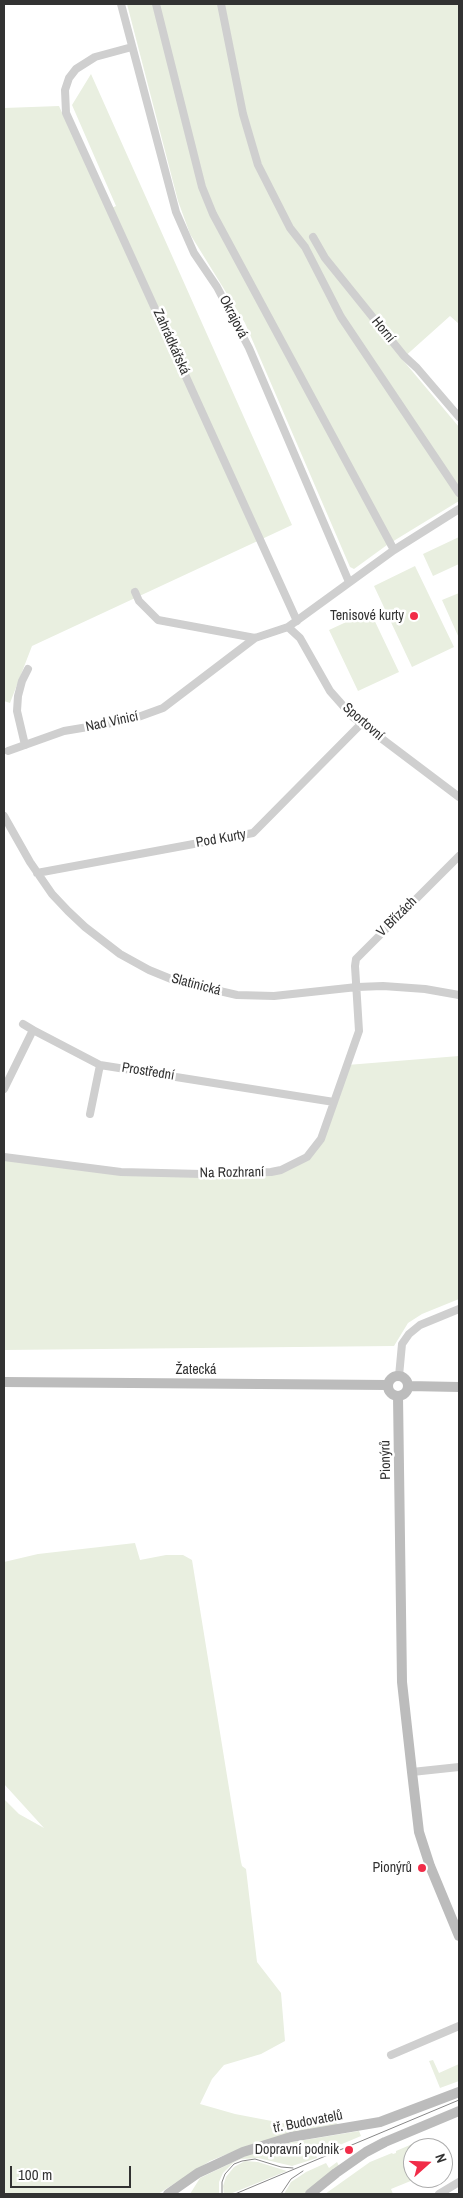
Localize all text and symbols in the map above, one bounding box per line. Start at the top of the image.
street label: Okrajová [215,293,251,341]
street label: Zahrádkářská [149,307,193,377]
street label: Horní [368,314,398,346]
place label: Tenisové kurty [330,608,404,624]
marker: Tenisové kurty [408,610,420,622]
street label: Sportovní [339,700,387,744]
street label: Nad Vinicí [84,708,140,736]
street label: Pod Kurty [195,826,247,852]
street label: V Břízách [373,893,421,941]
street label: Slatinická [169,970,223,1000]
street label: Prostřední [121,1060,175,1084]
street label: Na Rozhraní [200,1164,264,1182]
street label: Žatecká [176,1362,216,1378]
street label: Pionýrů [377,1440,395,1480]
place label: Pionýrů [372,1860,412,1876]
marker: Pionýrů [416,1862,428,1874]
street label: tř. Budovatelů [272,2107,344,2137]
north arrow [403,2138,453,2188]
place label: Dopravní podnik [255,2142,339,2158]
marker: Dopravní podnik [343,2144,355,2156]
text: N [431,2151,451,2165]
scale bar [12,2156,134,2188]
text: 100 m [18,2164,52,2185]

